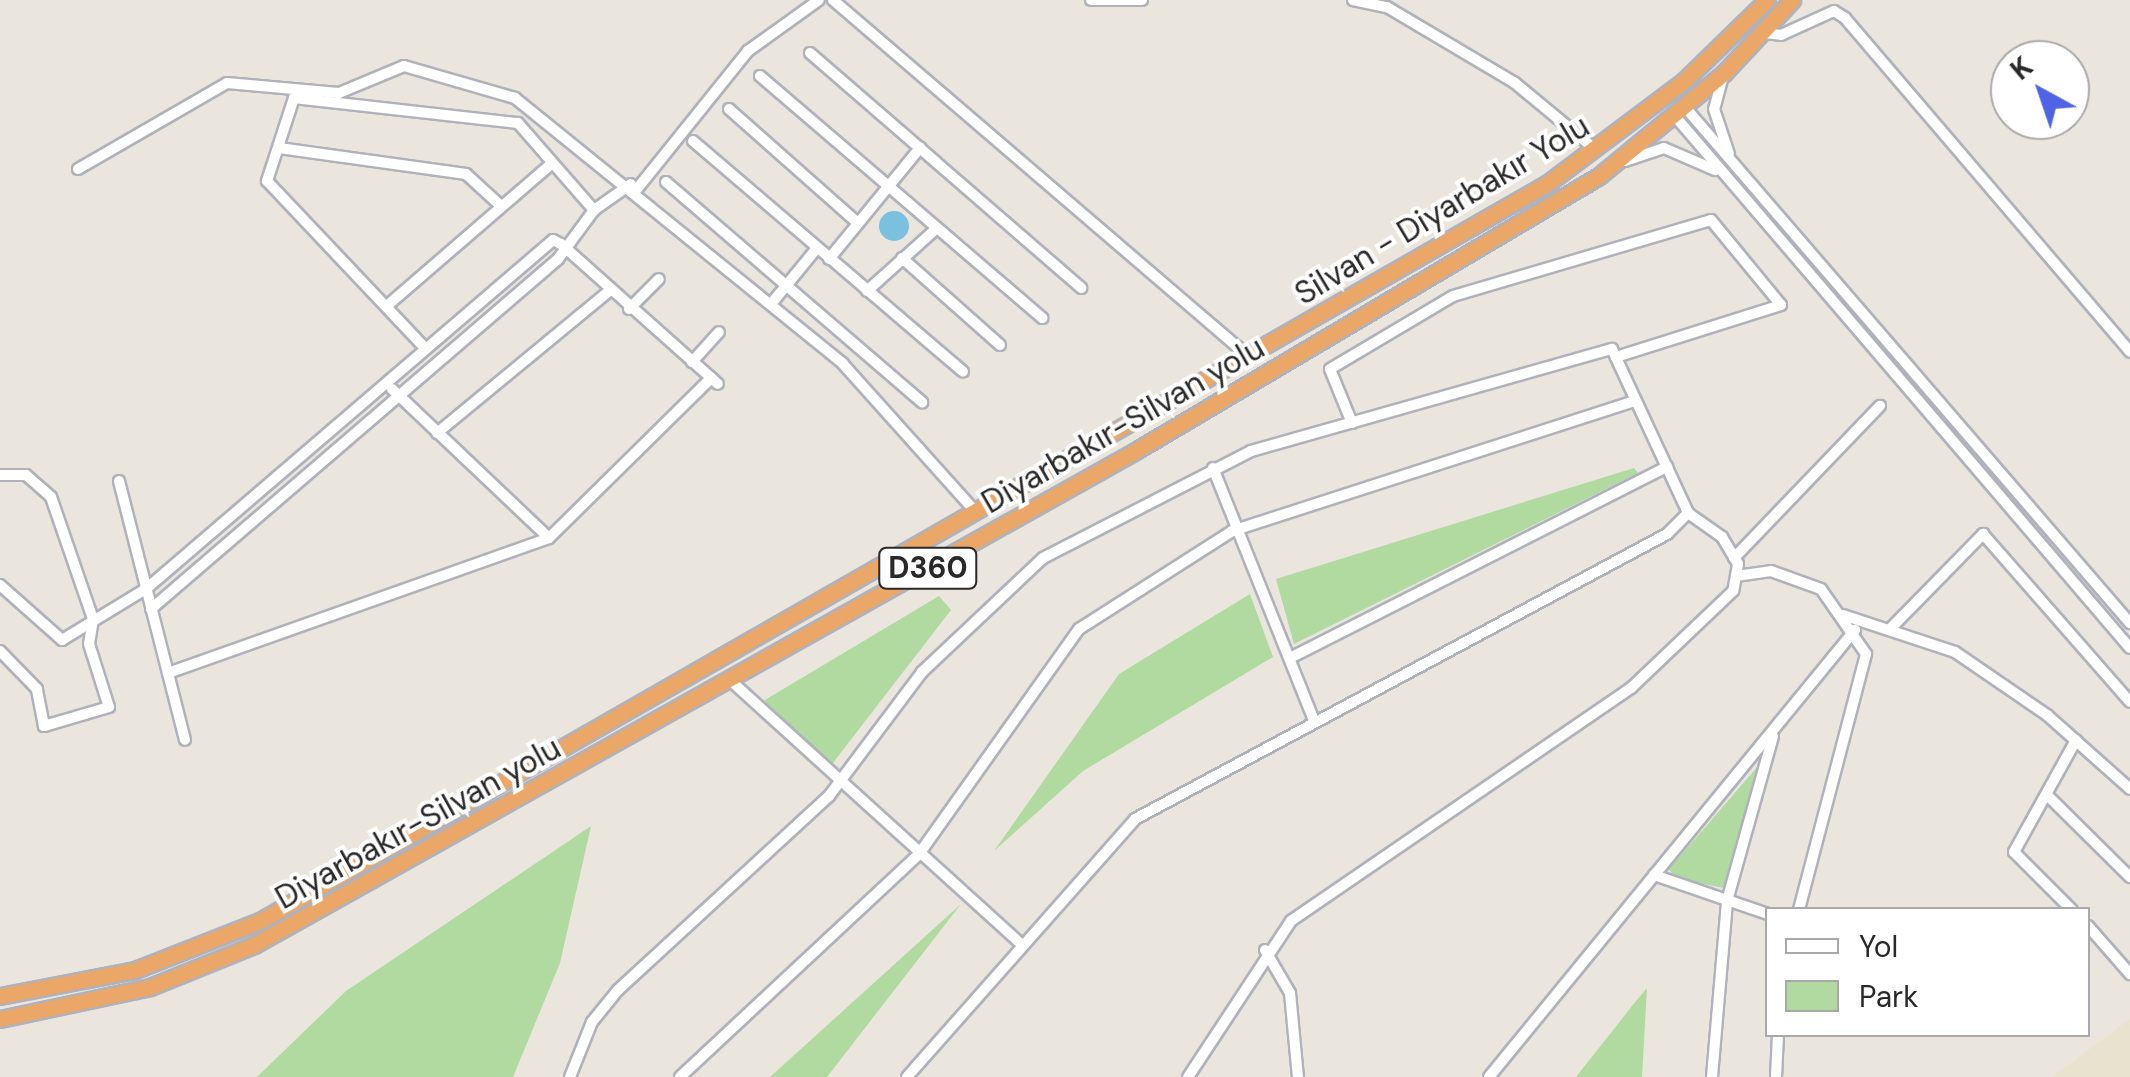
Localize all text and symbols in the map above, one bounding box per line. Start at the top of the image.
north arrow [1990,40,2090,140]
text: K [2003,48,2041,88]
street label: Silvan - Diyarbakır Yolu [1288,107,1596,313]
street label: Diyarbakır-Silvan yolu [975,328,1271,522]
road number: D360 [878,543,978,593]
street label: Diyarbakır-Silvan yolu [269,729,567,917]
legend [1765,907,2090,1037]
text: Yol [1859,927,1898,966]
text: Park [1859,977,1918,1016]

